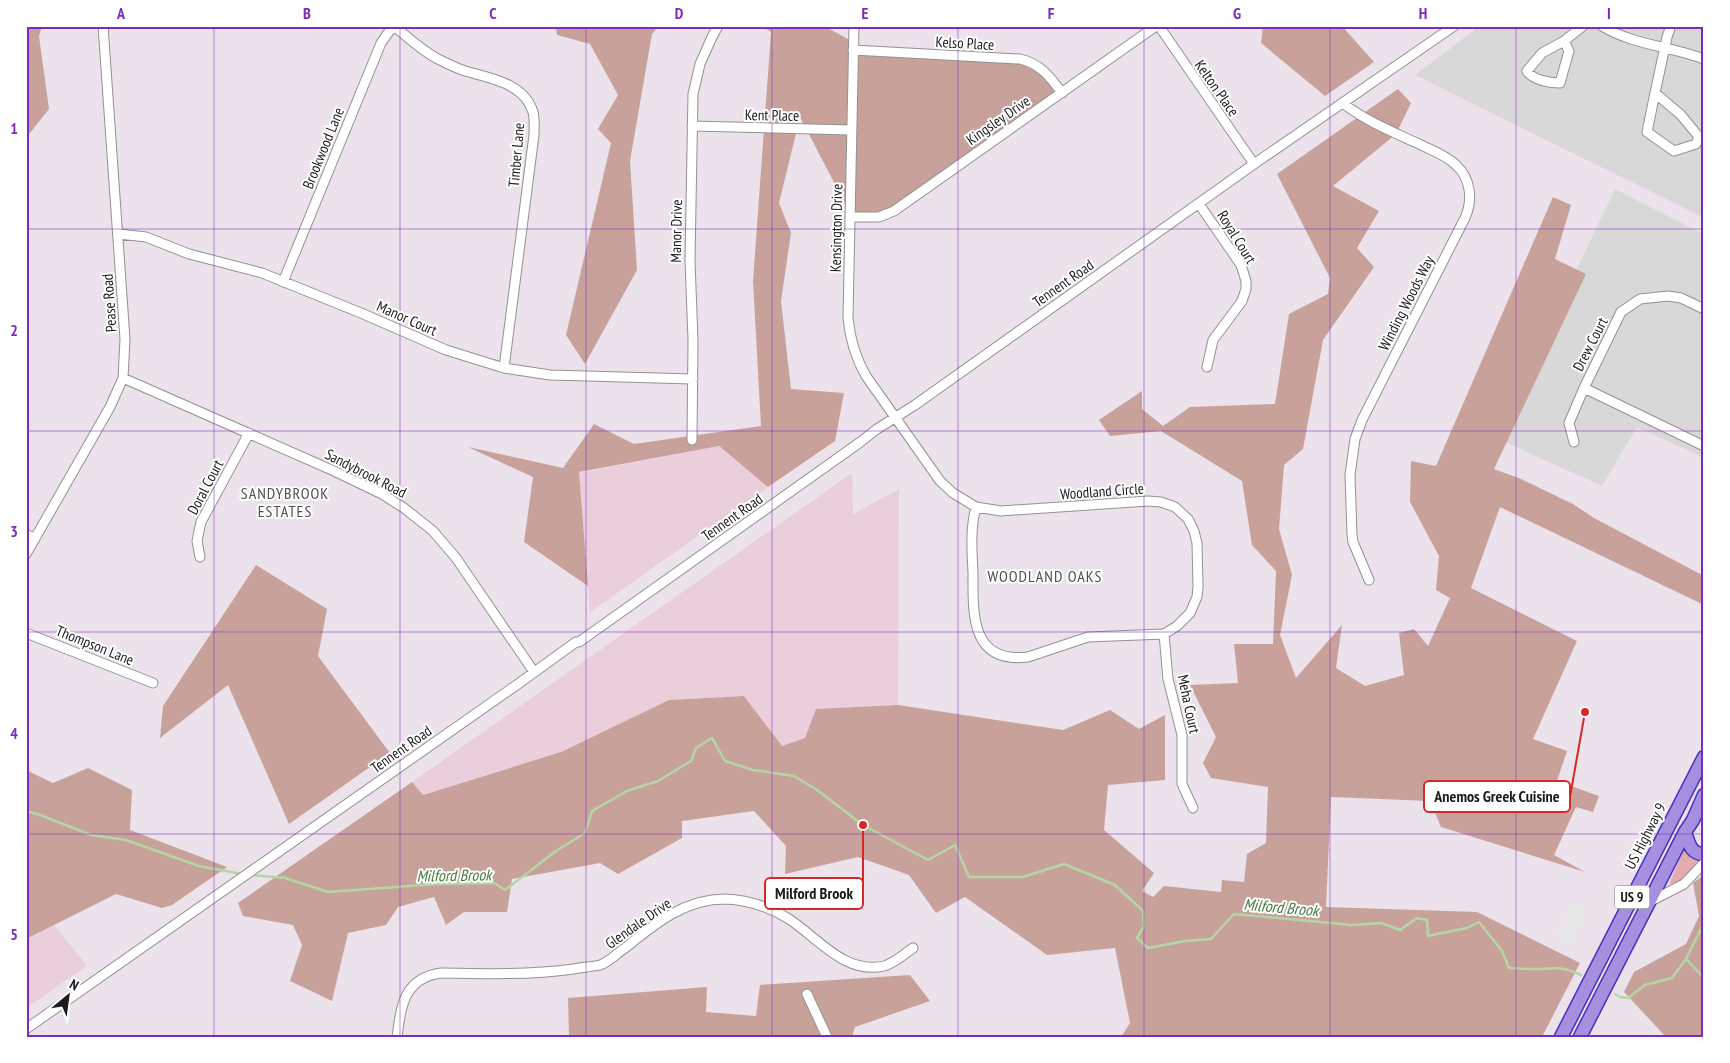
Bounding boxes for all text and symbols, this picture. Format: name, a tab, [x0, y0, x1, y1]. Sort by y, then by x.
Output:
text: A	[116, 3, 126, 23]
text: B	[303, 3, 311, 23]
text: C	[489, 3, 497, 23]
text: D	[675, 3, 684, 23]
text: E	[862, 3, 869, 23]
text: F	[1048, 3, 1055, 23]
text: G	[1233, 3, 1241, 23]
text: H	[1419, 3, 1427, 23]
text: I	[1607, 3, 1611, 23]
street label: Kelso Place	[935, 32, 995, 54]
street label: Kelton Place	[1191, 56, 1243, 120]
street label: Kingsley Drive	[962, 91, 1034, 149]
street label: Brookwood Lane	[298, 105, 348, 191]
street label: Kent Place	[745, 105, 799, 125]
text: 1	[10, 118, 18, 138]
street label: Timber Lane	[504, 122, 528, 188]
street label: Kensington Drive	[826, 184, 846, 272]
street label: Manor Drive	[666, 199, 686, 263]
street label: Royal Court	[1213, 207, 1261, 267]
street label: Winding Woods Way	[1374, 252, 1438, 354]
street label: Tennent Road	[1029, 255, 1097, 311]
street label: Pease Road	[97, 273, 121, 333]
street label: Manor Court	[374, 296, 440, 340]
street label: Drew Court	[1568, 314, 1612, 374]
text: 2	[10, 320, 18, 340]
street label: Sandybrook Road	[322, 444, 410, 502]
street label: Doral Court	[183, 456, 227, 518]
street label: Woodland Circle	[1059, 479, 1145, 503]
district label: SANDYBROOK ESTATES	[241, 483, 329, 521]
street label: Tennent Road	[698, 489, 766, 545]
text: 3	[10, 521, 18, 541]
district label: WOODLAND OAKS	[988, 566, 1102, 586]
street label: Thompson Lane	[53, 621, 137, 669]
street label: Meha Court	[1174, 673, 1204, 735]
street label: Tennent Road	[367, 721, 435, 777]
text: 4	[10, 723, 18, 743]
callout: Anemos Greek Cuisine	[1424, 781, 1570, 812]
text: Anemos Greek Cuisine	[1433, 786, 1560, 806]
street label: US Highway 9	[1620, 800, 1670, 872]
water label: Milford Brook	[416, 864, 493, 886]
callout: Milford Brook	[765, 878, 863, 909]
text: Milford Brook	[775, 883, 853, 903]
road number: US 9	[1614, 886, 1650, 909]
street label: Glendale Drive	[601, 893, 675, 953]
water label: Milford Brook	[1243, 894, 1321, 920]
text: 5	[10, 924, 18, 944]
north arrow	[42, 970, 92, 1020]
text: N	[67, 975, 82, 994]

